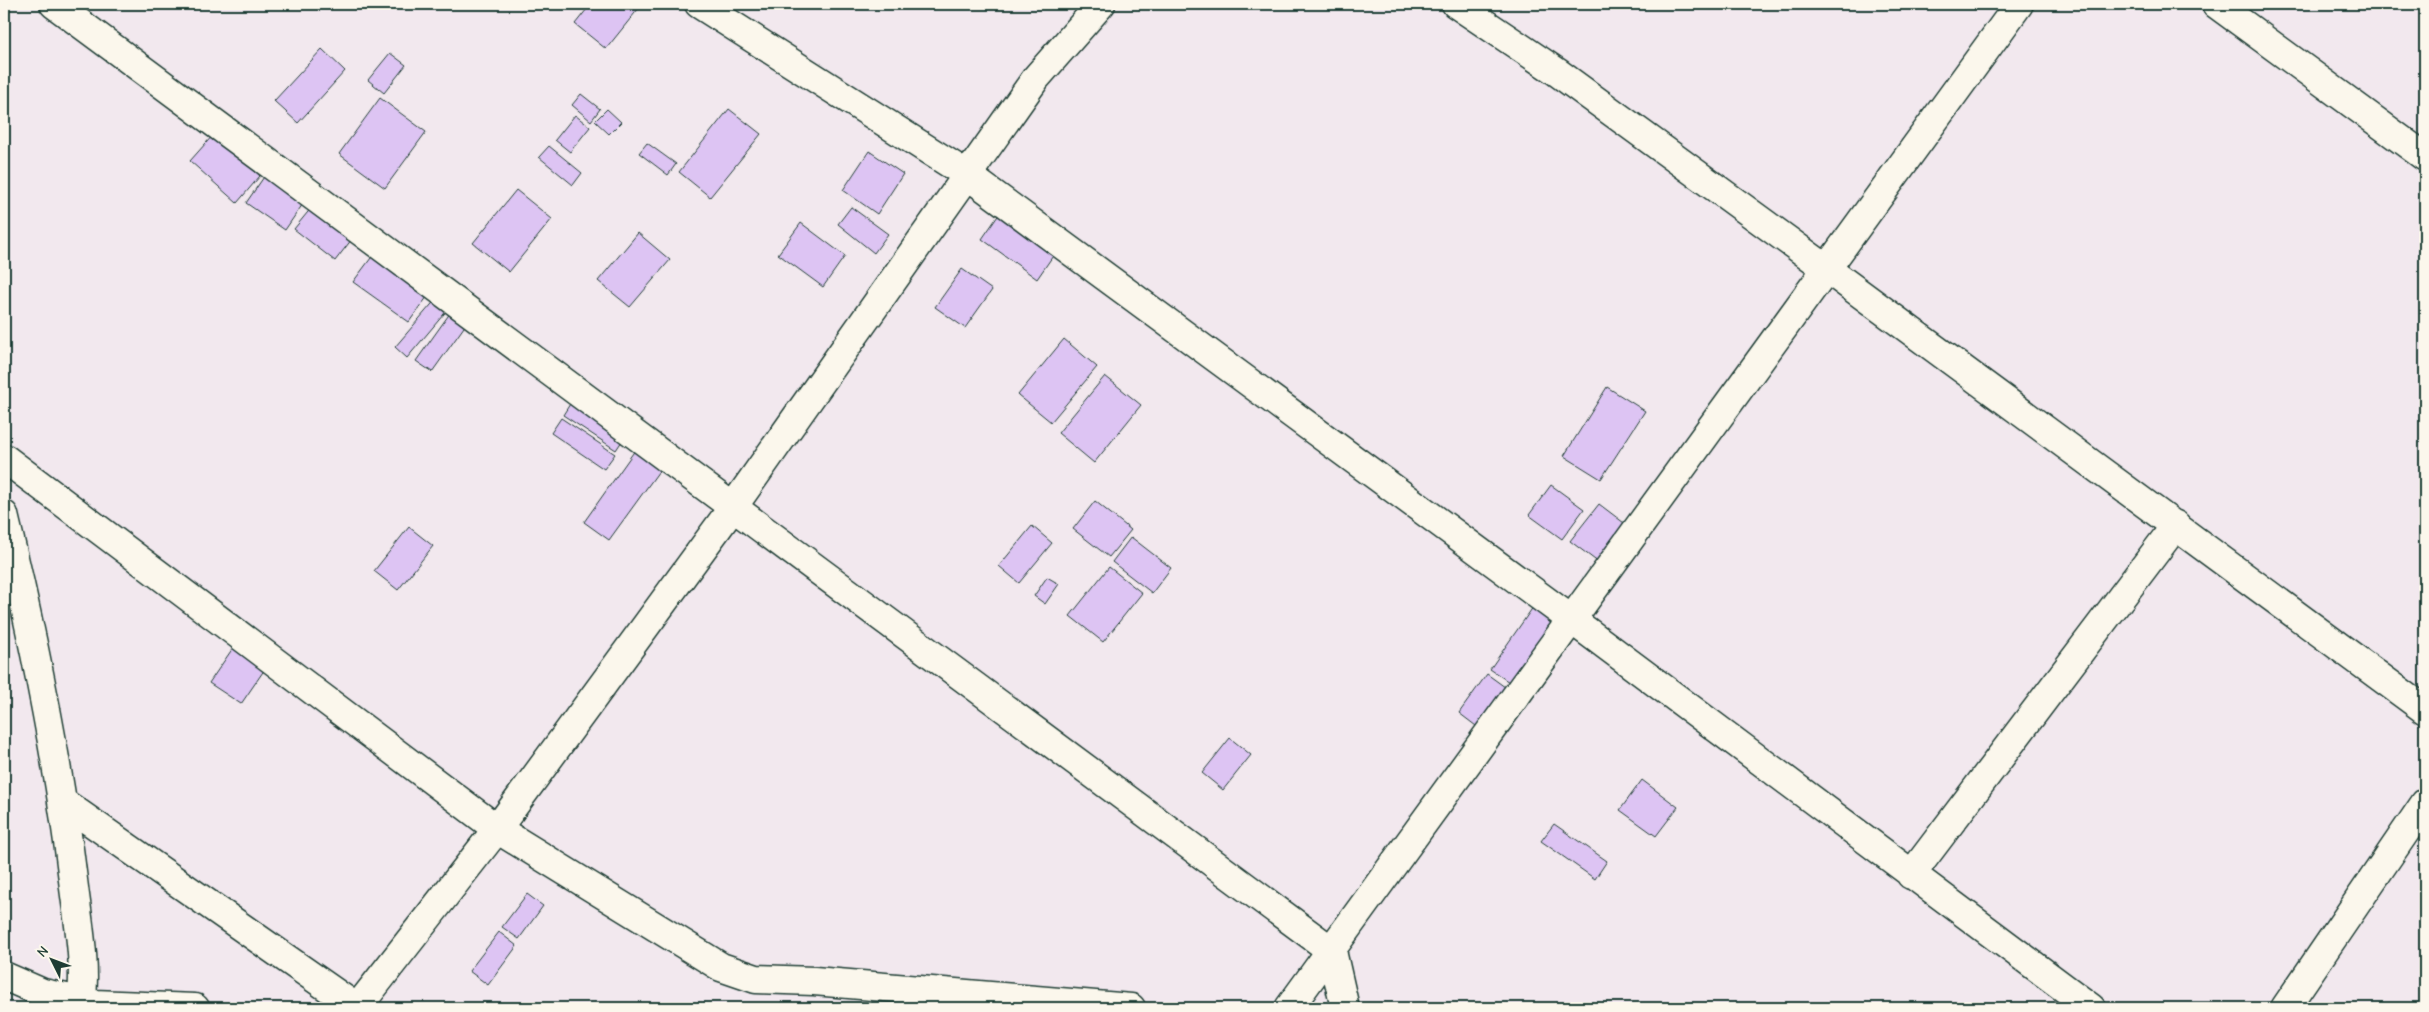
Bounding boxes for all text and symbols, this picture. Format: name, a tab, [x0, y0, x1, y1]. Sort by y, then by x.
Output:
north arrow	[28, 934, 78, 984]
text: N	[33, 943, 52, 961]

